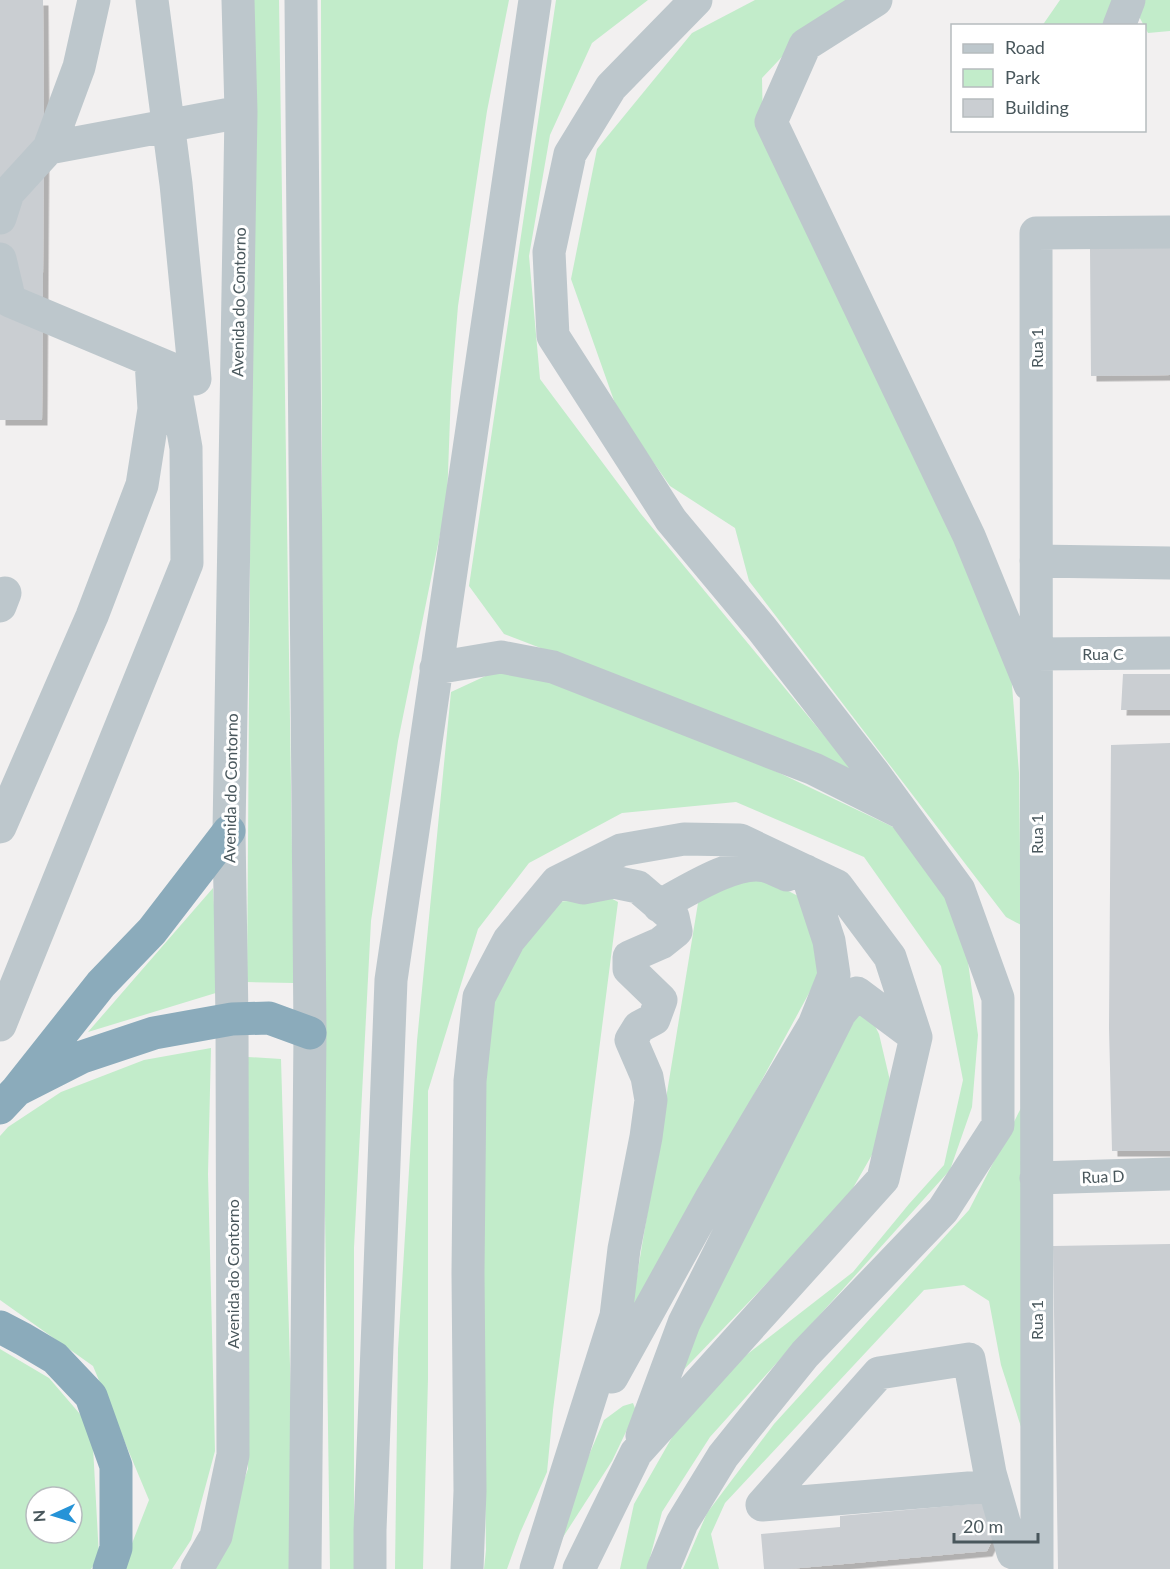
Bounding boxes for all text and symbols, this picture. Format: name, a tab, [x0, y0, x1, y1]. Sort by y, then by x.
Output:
legend	[951, 24, 1146, 132]
text: Road	[1005, 36, 1045, 58]
text: Park	[1005, 66, 1041, 88]
text: Building	[1005, 96, 1069, 118]
street label: Avenida do Contorno	[227, 227, 249, 377]
street label: Rua 1	[1027, 328, 1046, 368]
street label: Rua C	[1082, 644, 1124, 663]
street label: Avenida do Contorno	[219, 713, 241, 863]
street label: Rua 1	[1027, 814, 1046, 854]
street label: Rua D	[1081, 1166, 1125, 1186]
street label: Avenida do Contorno	[223, 1199, 242, 1349]
street label: Rua 1	[1027, 1300, 1046, 1340]
north arrow	[24, 1485, 84, 1545]
scale bar	[954, 1506, 1038, 1544]
text: N	[29, 1509, 48, 1523]
text: 20 m	[963, 1515, 1003, 1537]

